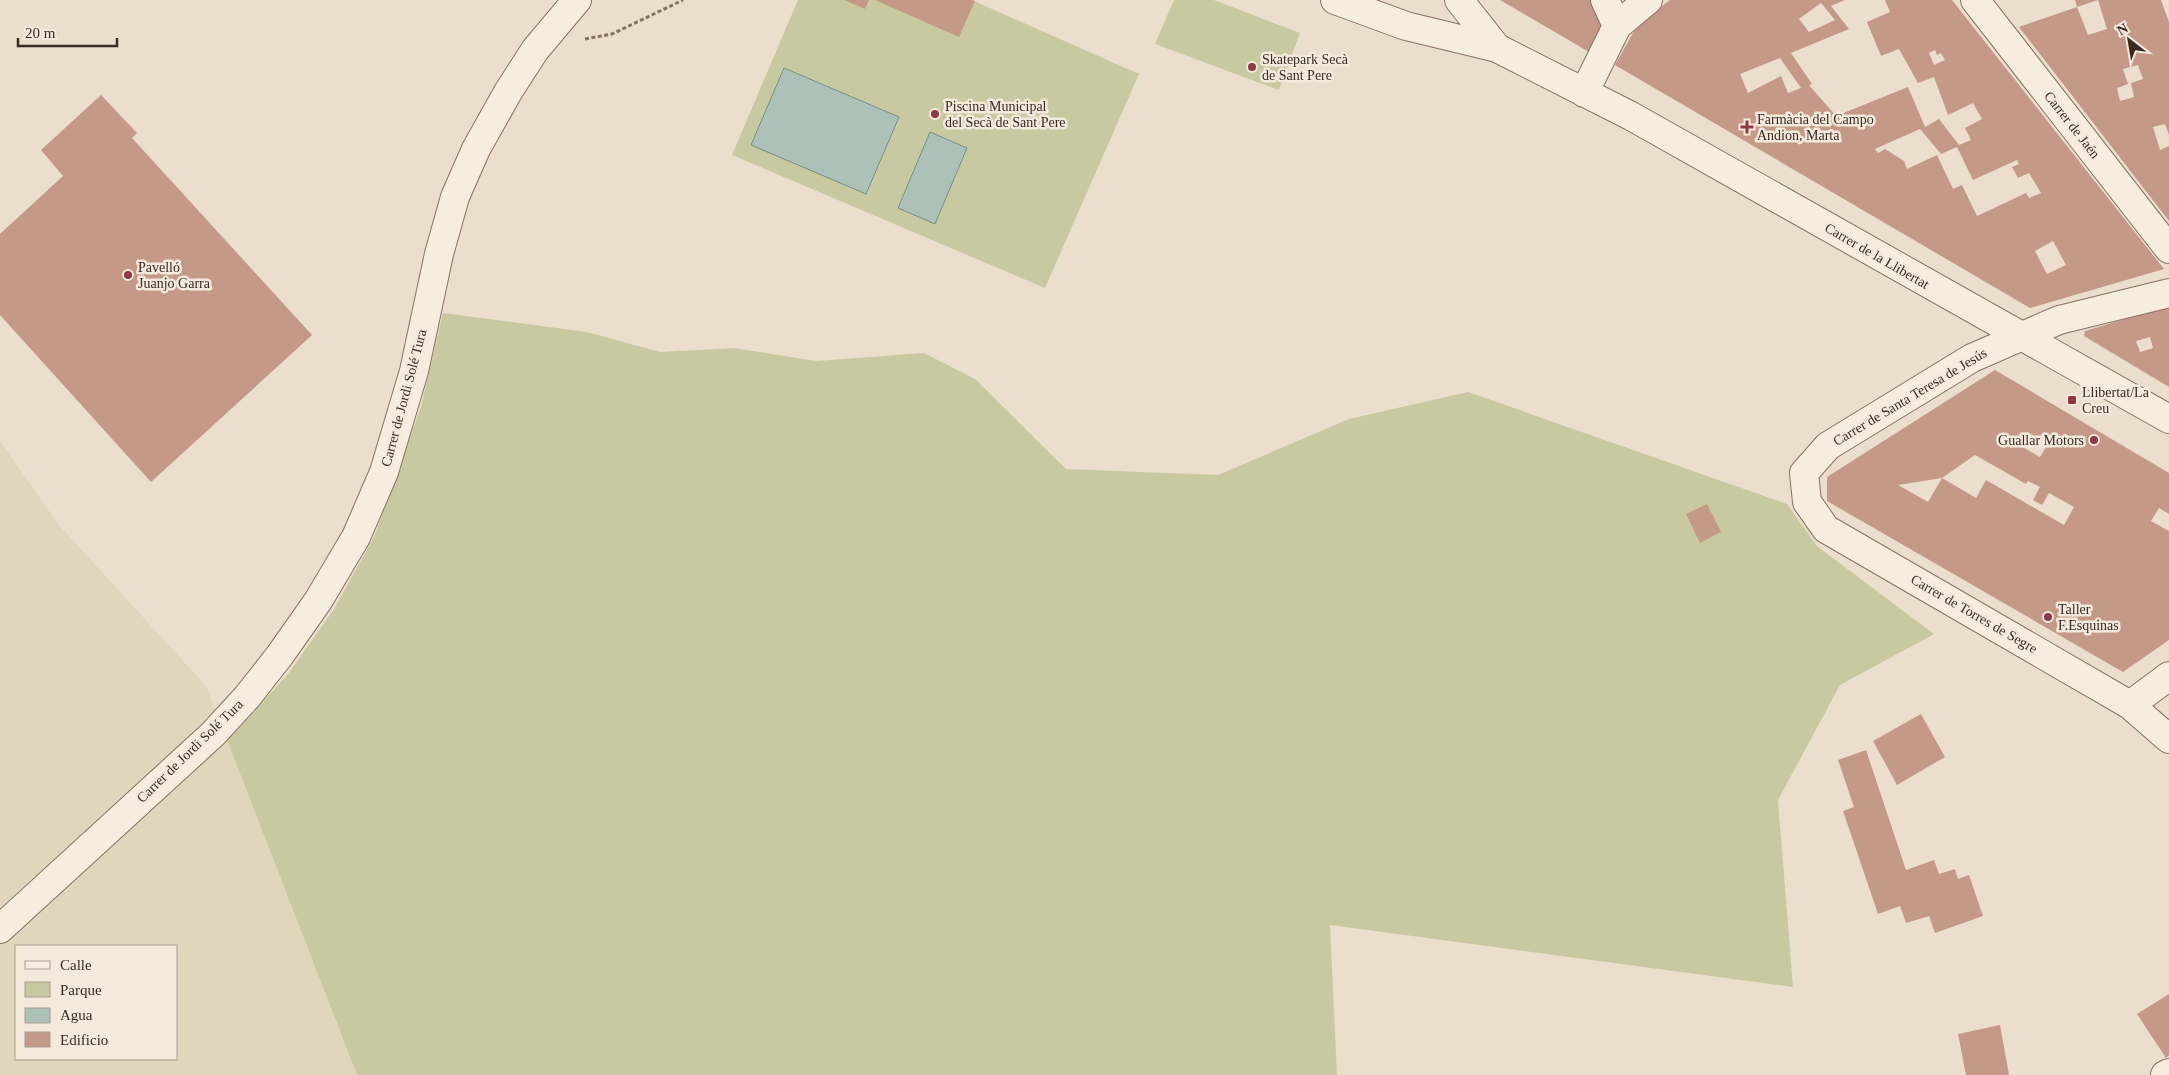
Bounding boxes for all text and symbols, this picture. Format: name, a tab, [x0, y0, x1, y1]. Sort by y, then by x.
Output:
scale bar	[18, 15, 116, 47]
north arrow	[2104, 15, 2154, 65]
text: N	[2114, 20, 2131, 38]
text: 20 m	[25, 25, 56, 41]
place label: Skatepark Secà de Sant Pere	[1262, 52, 1349, 83]
marker: Skatepark Secà de Sant Pere	[1246, 61, 1258, 73]
street label: Carrer de Jaén	[2041, 89, 2103, 161]
place label: Piscina Municipal del Secà de Sant Pere	[945, 99, 1066, 130]
marker: Piscina Municipal del Secà de Sant Pere	[929, 108, 941, 120]
place label: Farmàcia del Campo Andion, Marta	[1757, 112, 1874, 143]
marker: Farmàcia del Campo Andion, Marta	[1741, 121, 1753, 133]
street label: Carrer de la Llibertat	[1822, 220, 1932, 292]
place label: Pavelló Juanjo Garra	[138, 260, 211, 291]
marker: Pavelló Juanjo Garra	[122, 269, 134, 281]
street label: Carrer de Jordi Solé Tura	[378, 327, 430, 468]
street label: Carrer de Santa Teresa de Jesús	[1831, 345, 1989, 449]
place label: Llibertat/La Creu	[2082, 385, 2150, 416]
marker: Llibertat/La Creu	[2066, 394, 2078, 406]
place label: Guallar Motors	[1998, 433, 2084, 448]
marker: Guallar Motors	[2088, 434, 2100, 446]
street label: Carrer de Torres de Segre	[1908, 572, 2040, 656]
place label: Taller F.Esquinas	[2058, 602, 2119, 633]
marker: Taller F.Esquinas	[2042, 611, 2054, 623]
street label: Carrer de Jordi Solé Tura	[134, 696, 247, 806]
legend	[15, 945, 178, 1060]
text: Calle	[60, 957, 92, 973]
text: Parque	[60, 982, 102, 998]
text: Agua	[60, 1007, 93, 1023]
text: Edificio	[60, 1032, 108, 1048]

